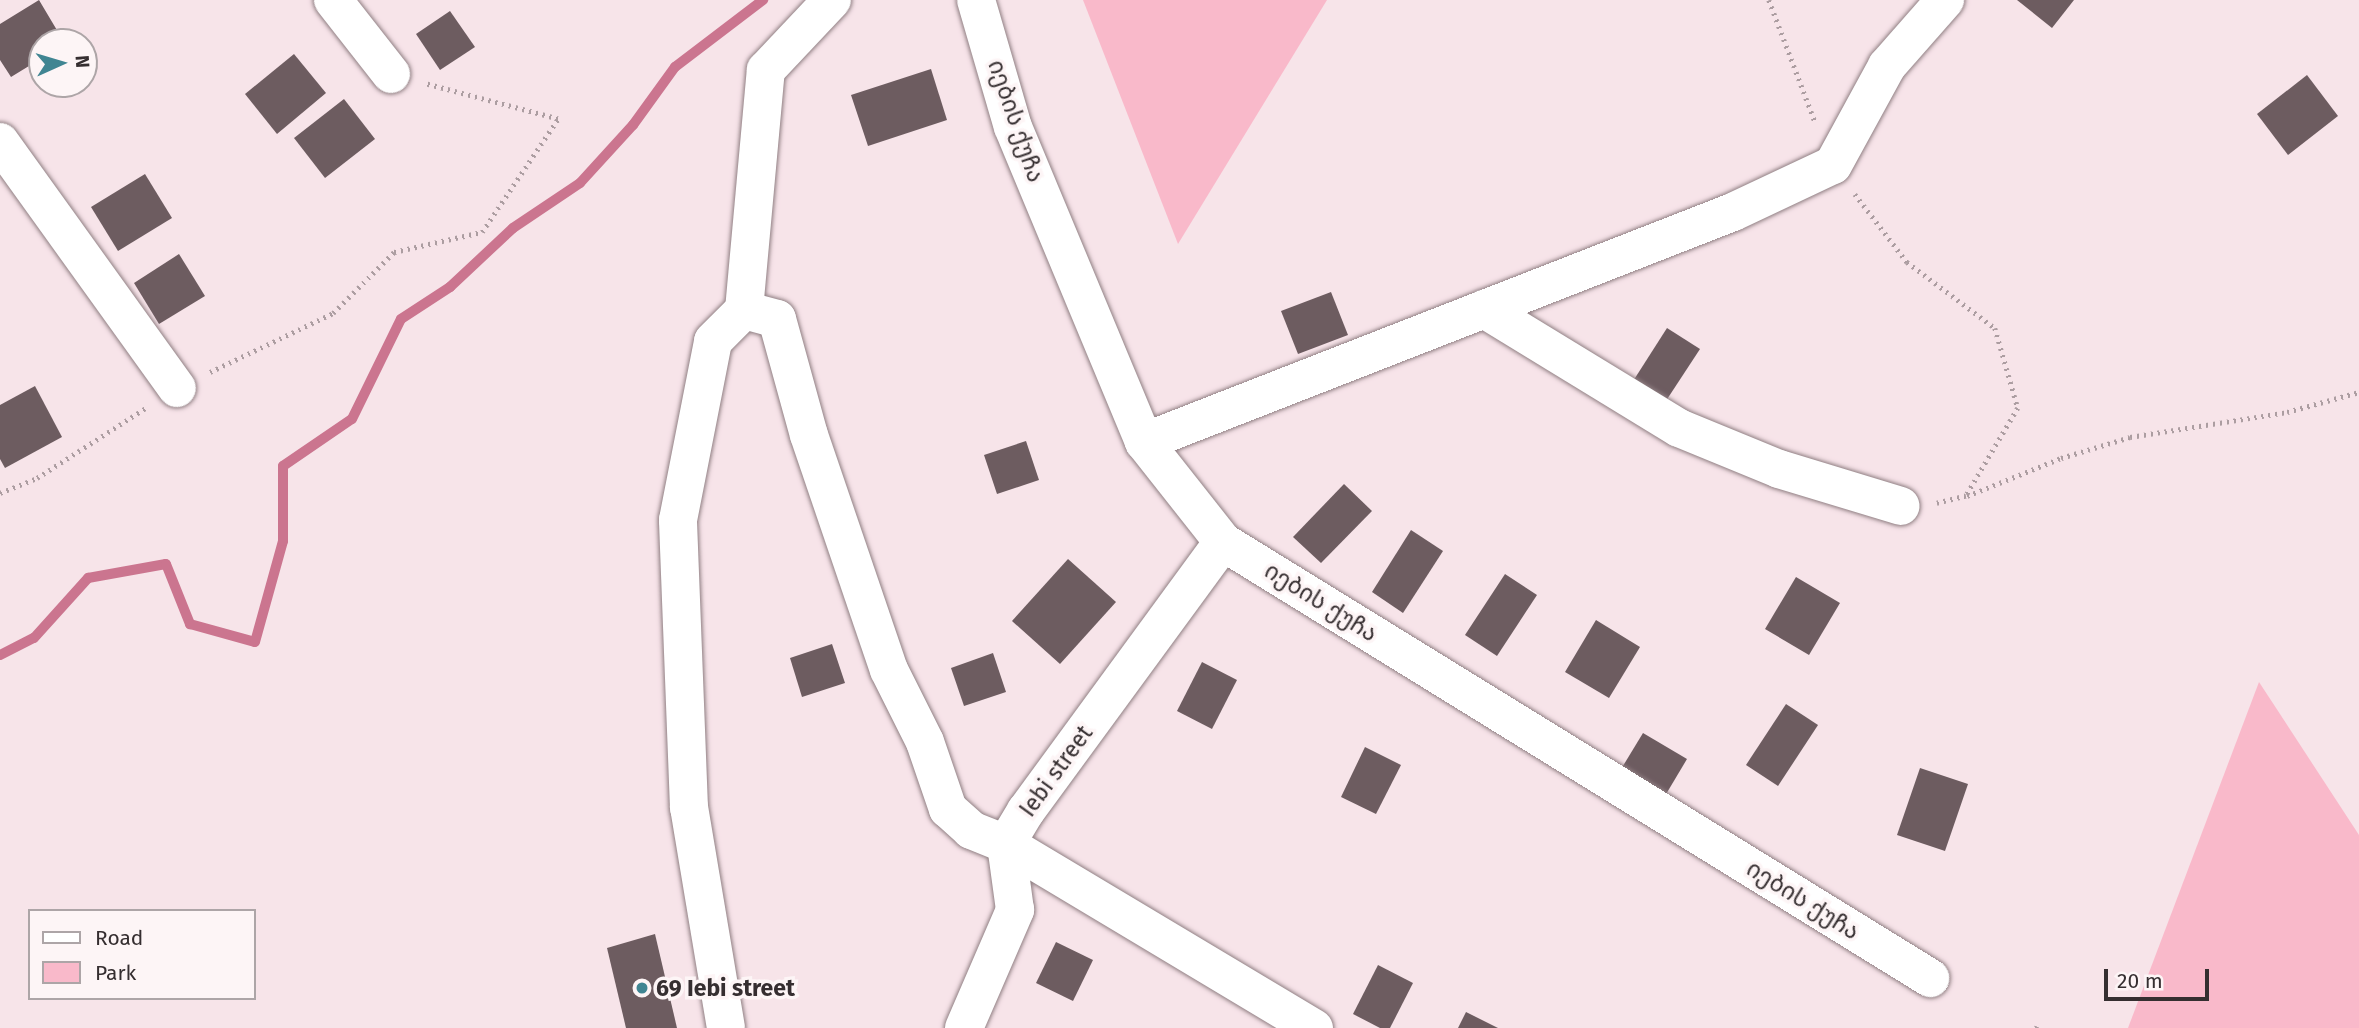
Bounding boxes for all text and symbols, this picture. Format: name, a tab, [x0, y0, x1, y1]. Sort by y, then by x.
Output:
north arrow	[28, 28, 98, 98]
text: N	[71, 55, 94, 69]
street label: იების ქუჩა	[982, 56, 1050, 186]
street label: იების ქუჩა	[1260, 557, 1382, 647]
street label: Iebi street	[1014, 720, 1098, 822]
street label: იების ქუჩა	[1742, 855, 1864, 945]
legend	[28, 909, 256, 1000]
text: Road	[95, 925, 143, 951]
scale bar	[2107, 954, 2212, 998]
text: Park	[95, 960, 136, 986]
text: 20 m	[2117, 968, 2163, 994]
place label: 69 Iebi street	[656, 974, 795, 1002]
marker: 69 Iebi street	[634, 980, 650, 996]

